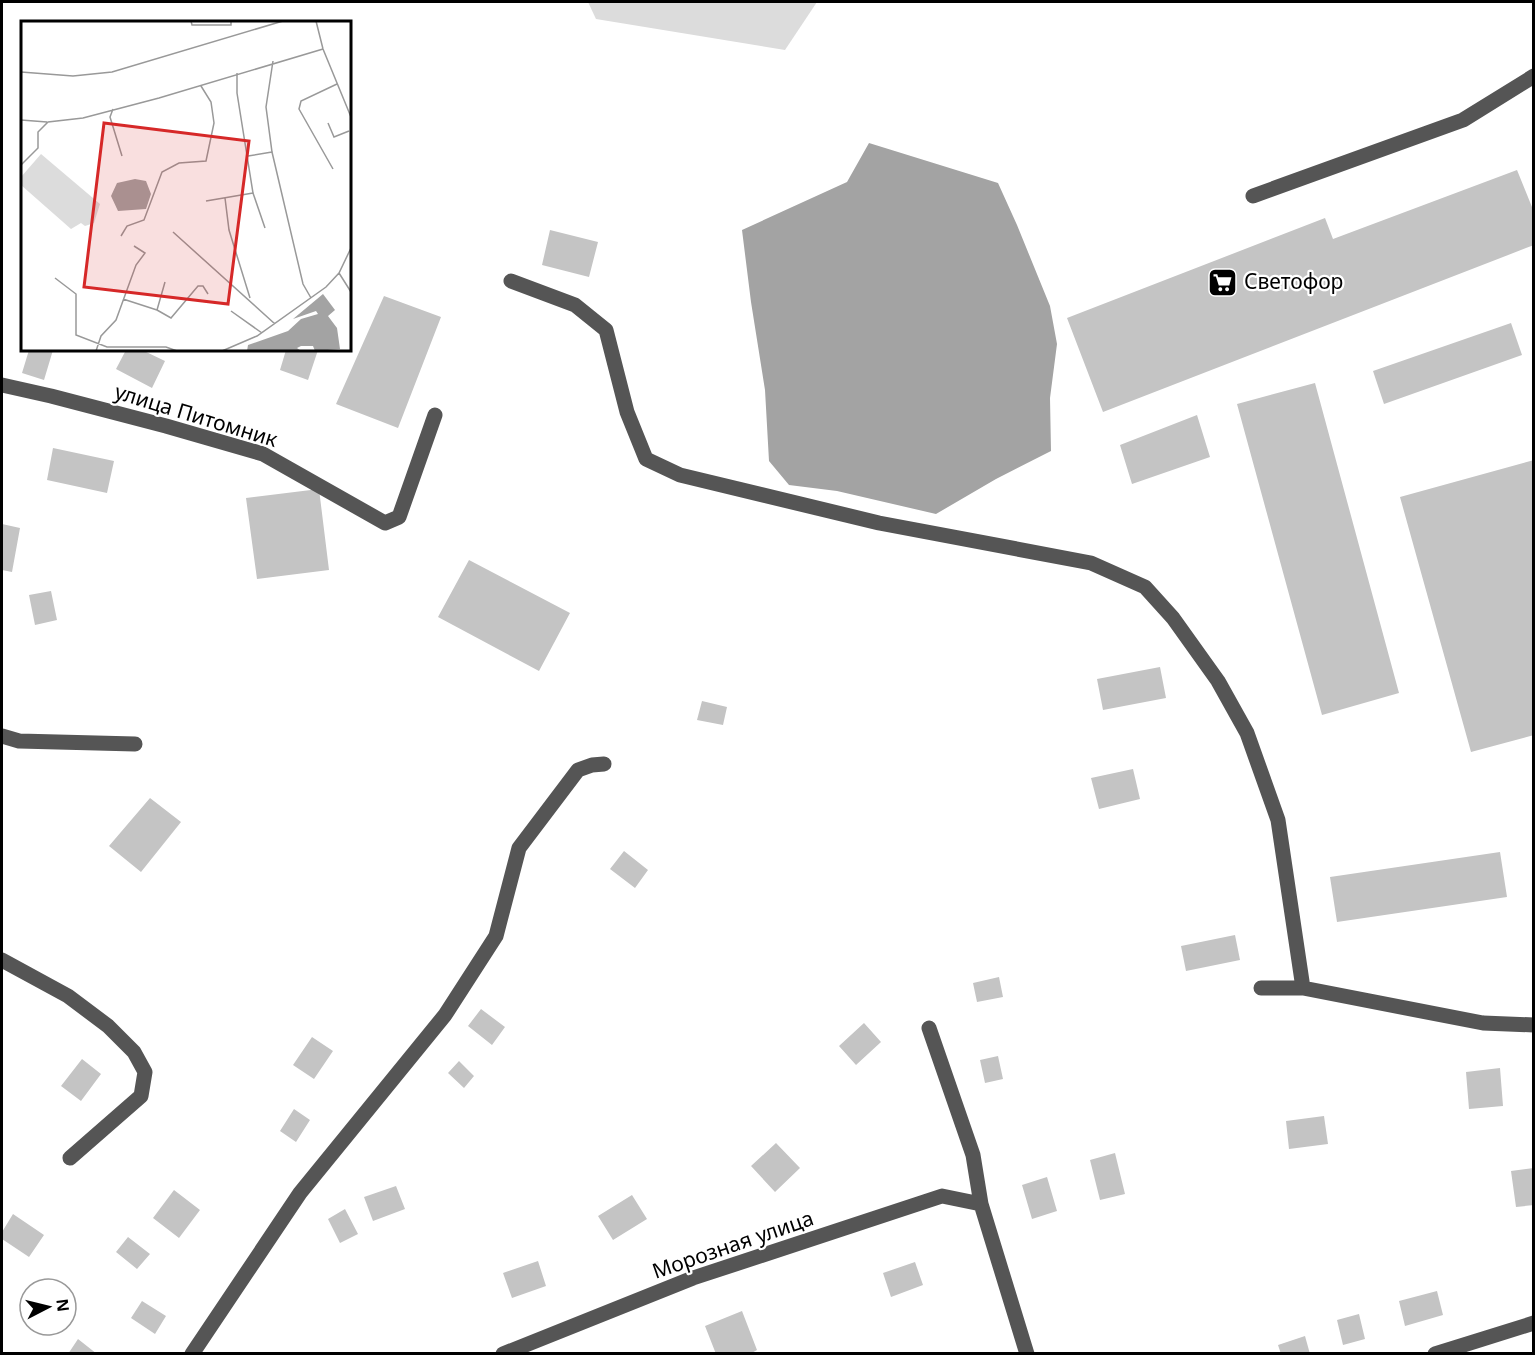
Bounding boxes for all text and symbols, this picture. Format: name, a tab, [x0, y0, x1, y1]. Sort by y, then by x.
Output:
inset map	[21, 21, 351, 351]
supermarket icon: Светофор	[1207, 266, 1239, 298]
place label: Светофор	[1244, 267, 1343, 295]
street label: улица Питомник	[112, 377, 281, 453]
street label: Морозная улица	[648, 1203, 817, 1285]
north arrow	[18, 1277, 78, 1337]
text: N	[51, 1297, 75, 1313]

